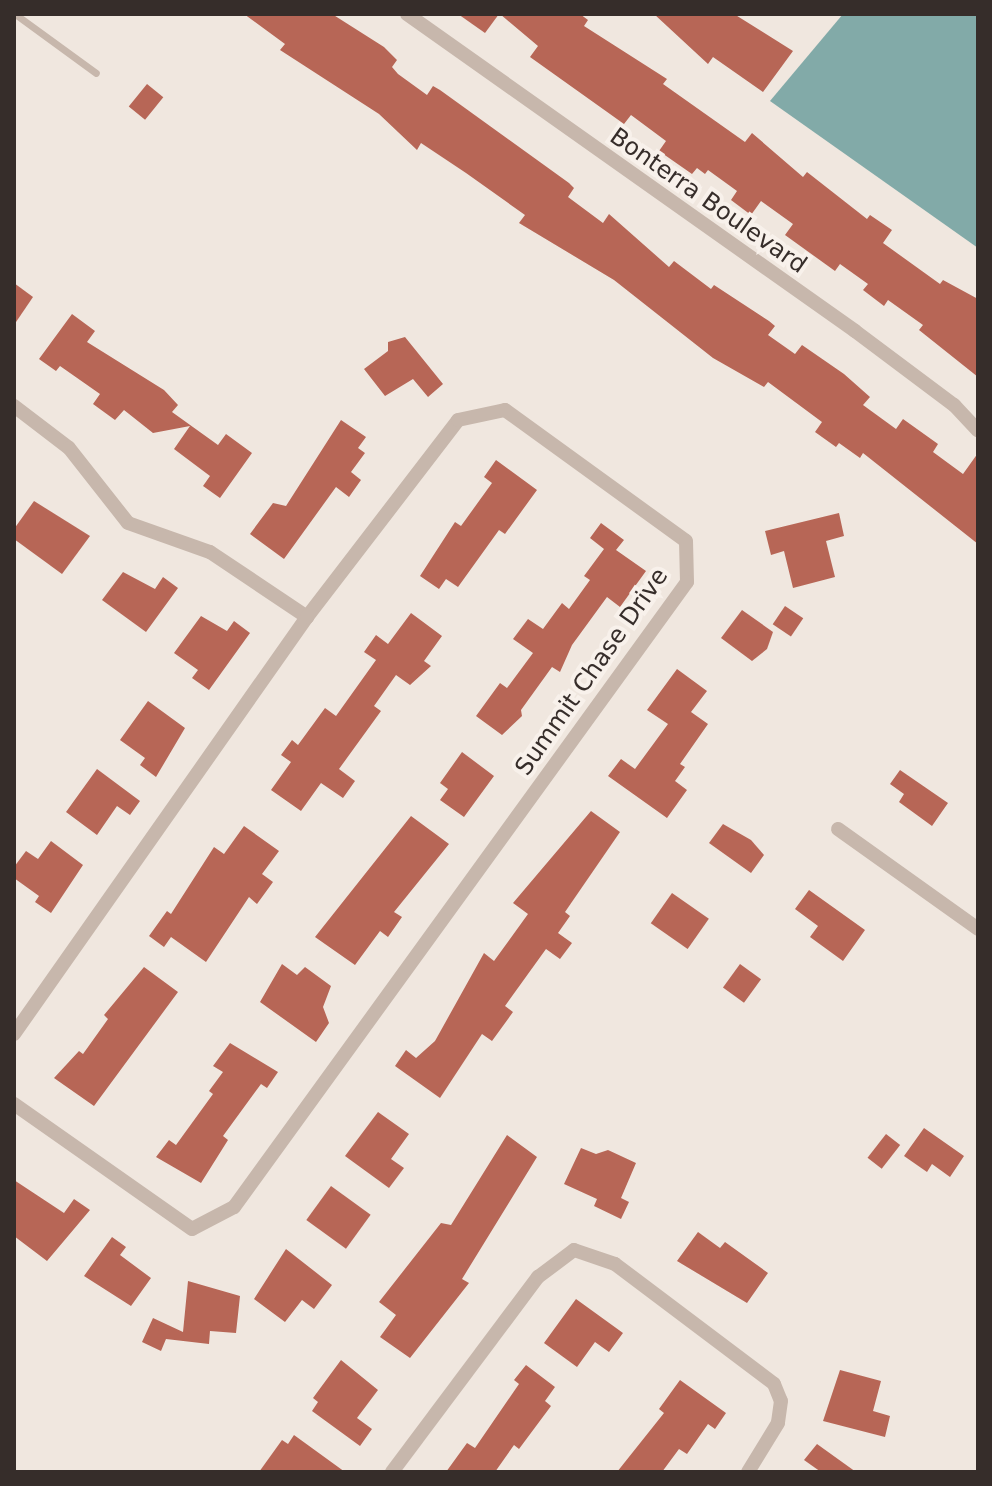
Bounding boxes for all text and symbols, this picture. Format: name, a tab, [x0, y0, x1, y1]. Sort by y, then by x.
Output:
street label: Bonterra Boulevard	[604, 122, 812, 280]
street label: Summit Chase Drive	[510, 563, 674, 781]

